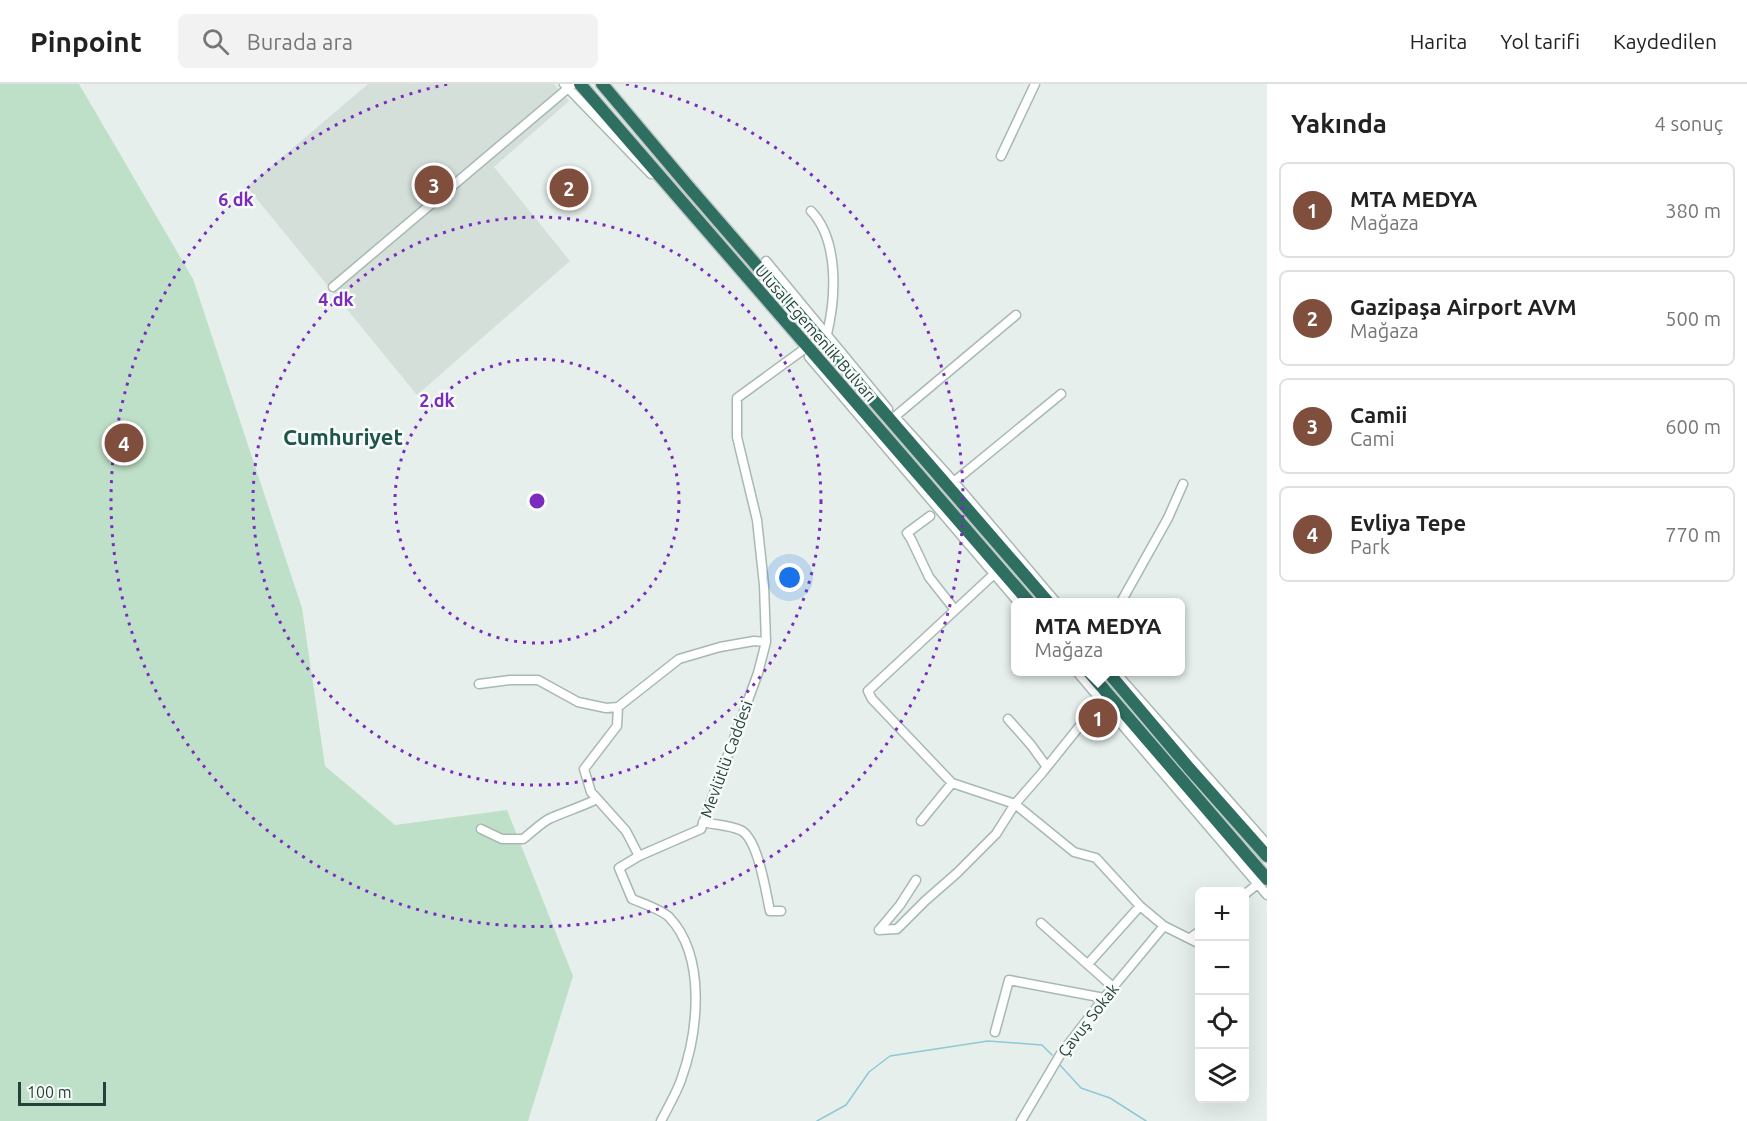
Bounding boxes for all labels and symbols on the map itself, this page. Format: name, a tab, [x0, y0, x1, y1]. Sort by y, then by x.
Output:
pin: 3	[414, 162, 454, 208]
pin: 2	[550, 166, 588, 210]
text: 6 dk	[218, 189, 254, 209]
street label: Ulusal Egemenlik Bulvarı	[752, 261, 880, 405]
text: 4 dk	[318, 289, 354, 309]
text: 2 dk	[419, 390, 455, 410]
pin: 4	[104, 420, 144, 466]
district label: Cumhuriyet	[283, 424, 403, 449]
centre of rings	[527, 491, 547, 511]
your location	[775, 563, 804, 592]
pin: 1	[1078, 696, 1118, 740]
street label: Mevlütlü Caddesi	[696, 698, 756, 820]
street label: Çavuş Sokak	[1054, 980, 1122, 1060]
scale bar	[18, 1079, 106, 1106]

